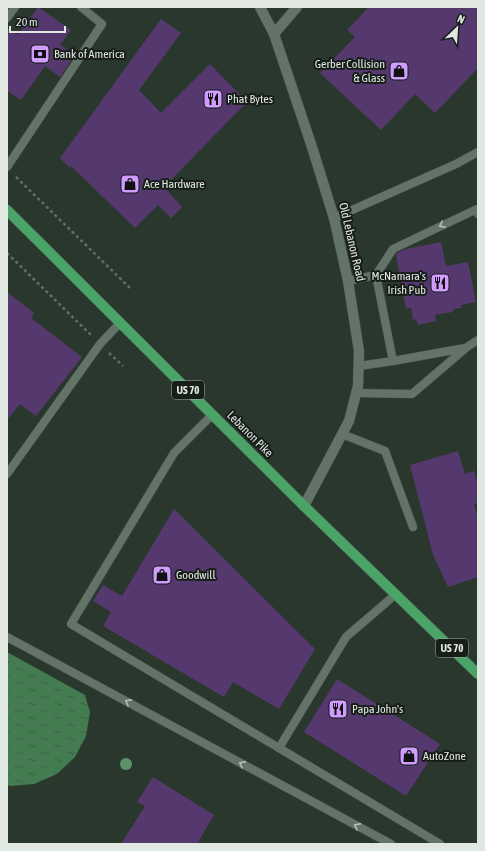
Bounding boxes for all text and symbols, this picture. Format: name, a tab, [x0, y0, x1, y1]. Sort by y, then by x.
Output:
scale bar	[10, 8, 65, 34]
north arrow	[437, 8, 477, 48]
text: N	[456, 12, 467, 26]
text: 20 m	[16, 15, 38, 29]
bank icon: Bank of America	[29, 43, 51, 65]
place label: Bank of America	[54, 47, 125, 61]
place label: Gerber Collision & Glass	[315, 57, 385, 85]
shop icon: Gerber Collision & Glass	[388, 60, 410, 82]
restaurant icon: Phat Bytes	[202, 88, 224, 110]
place label: Phat Bytes	[227, 92, 273, 106]
shop icon: Ace Hardware	[119, 173, 141, 195]
place label: Ace Hardware	[144, 177, 205, 191]
street label: Old Lebanon Road	[336, 201, 368, 283]
one-way arrow	[439, 221, 446, 228]
place label: McNamara's Irish Pub	[372, 269, 426, 297]
restaurant icon: McNamara's Irish Pub	[429, 272, 451, 294]
road number: US 70	[172, 381, 204, 399]
street label: Lebanon Pike	[224, 408, 276, 460]
shop icon: Goodwill	[151, 564, 173, 586]
place label: Goodwill	[176, 568, 216, 582]
road number: US 70	[436, 639, 468, 657]
restaurant icon: Papa John's	[327, 698, 349, 720]
one-way arrow	[125, 700, 132, 707]
place label: Papa John's	[352, 702, 403, 716]
shop icon: AutoZone	[398, 745, 420, 767]
place label: AutoZone	[423, 749, 466, 763]
one-way arrow	[239, 761, 246, 769]
one-way arrow	[354, 823, 361, 830]

